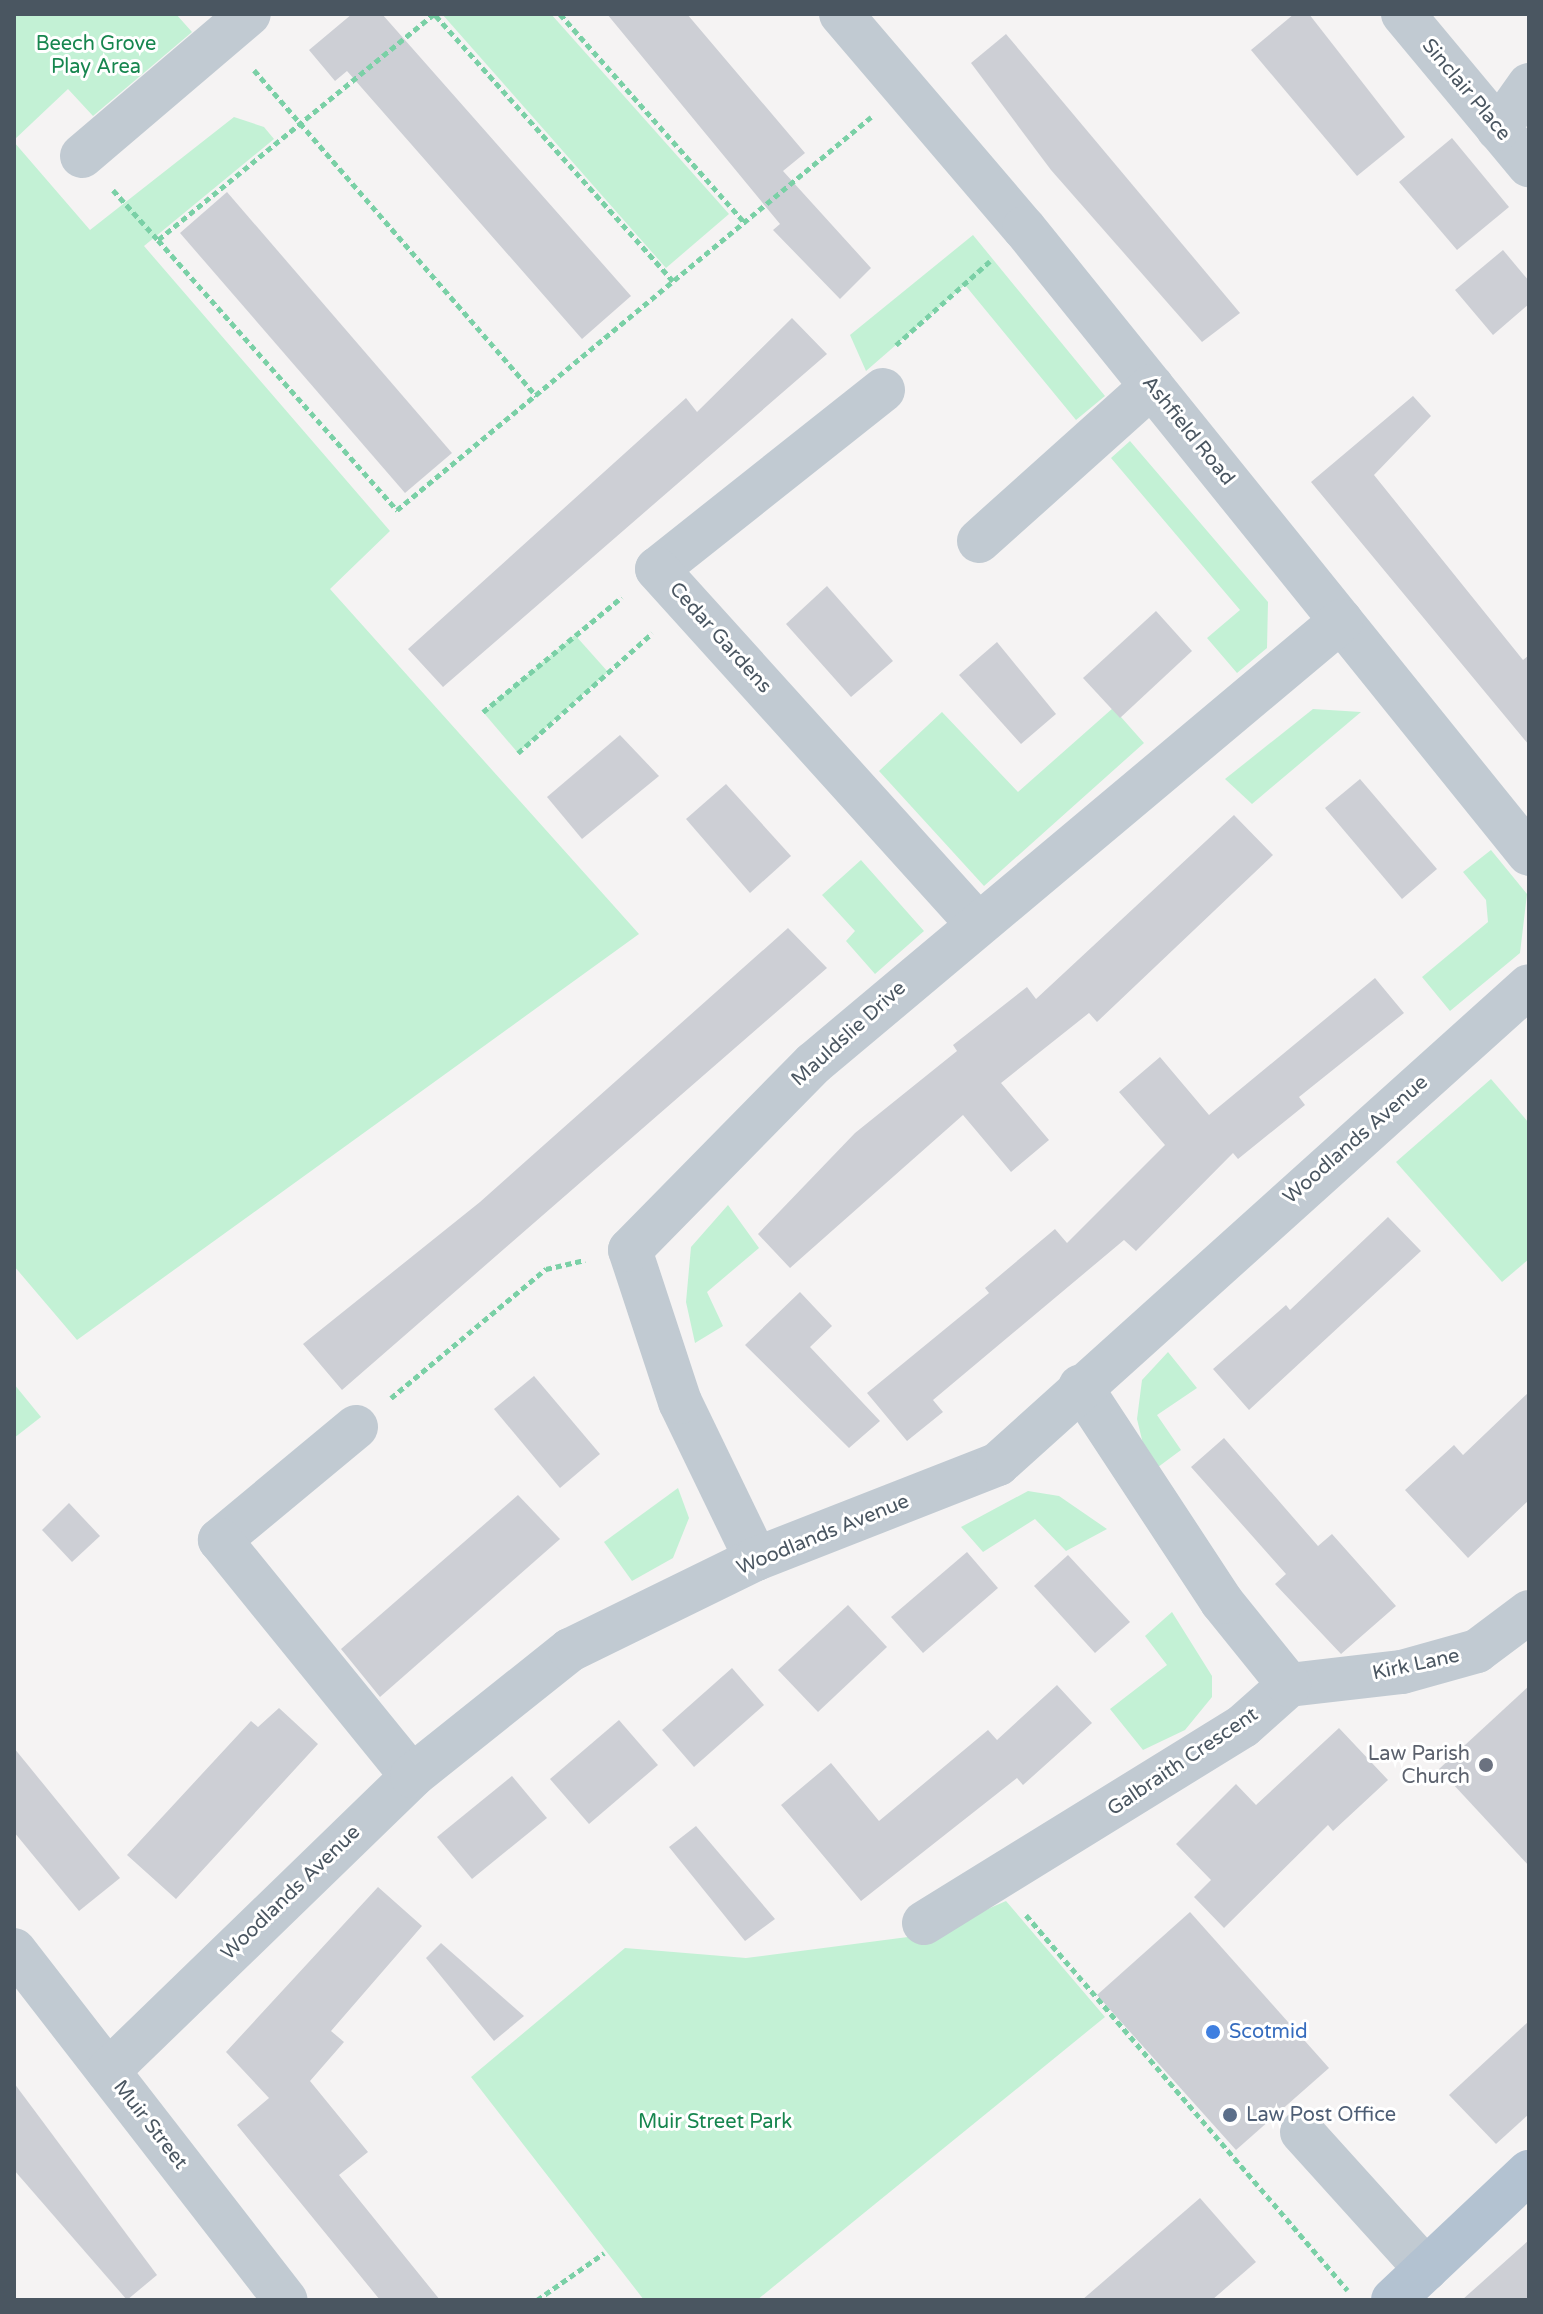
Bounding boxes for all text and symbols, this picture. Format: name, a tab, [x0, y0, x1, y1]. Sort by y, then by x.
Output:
park label: Beech Grove Play Area	[36, 33, 156, 80]
street label: Sinclair Place	[1416, 34, 1516, 146]
street label: Ashfield Road	[1137, 372, 1239, 490]
street label: Cedar Gardens	[664, 578, 776, 698]
street label: Mauldslie Drive	[787, 976, 911, 1092]
street label: Woodlands Avenue	[1279, 1071, 1433, 1209]
street label: Woodlands Avenue	[733, 1489, 913, 1581]
street label: Kirk Lane	[1370, 1644, 1462, 1686]
street label: Galbraith Crescent	[1103, 1703, 1263, 1821]
place label: Law Parish Church	[1368, 1742, 1470, 1789]
marker: Law Parish Church	[1477, 1756, 1495, 1774]
street label: Woodlands Avenue	[217, 1821, 365, 1965]
place label: Scotmid	[1229, 2020, 1308, 2044]
marker: Scotmid	[1204, 2023, 1222, 2041]
street label: Muir Street	[108, 2076, 192, 2174]
place label: Law Post Office	[1246, 2103, 1396, 2127]
marker: Law Post Office	[1221, 2106, 1239, 2124]
park label: Muir Street Park	[638, 2110, 792, 2134]

